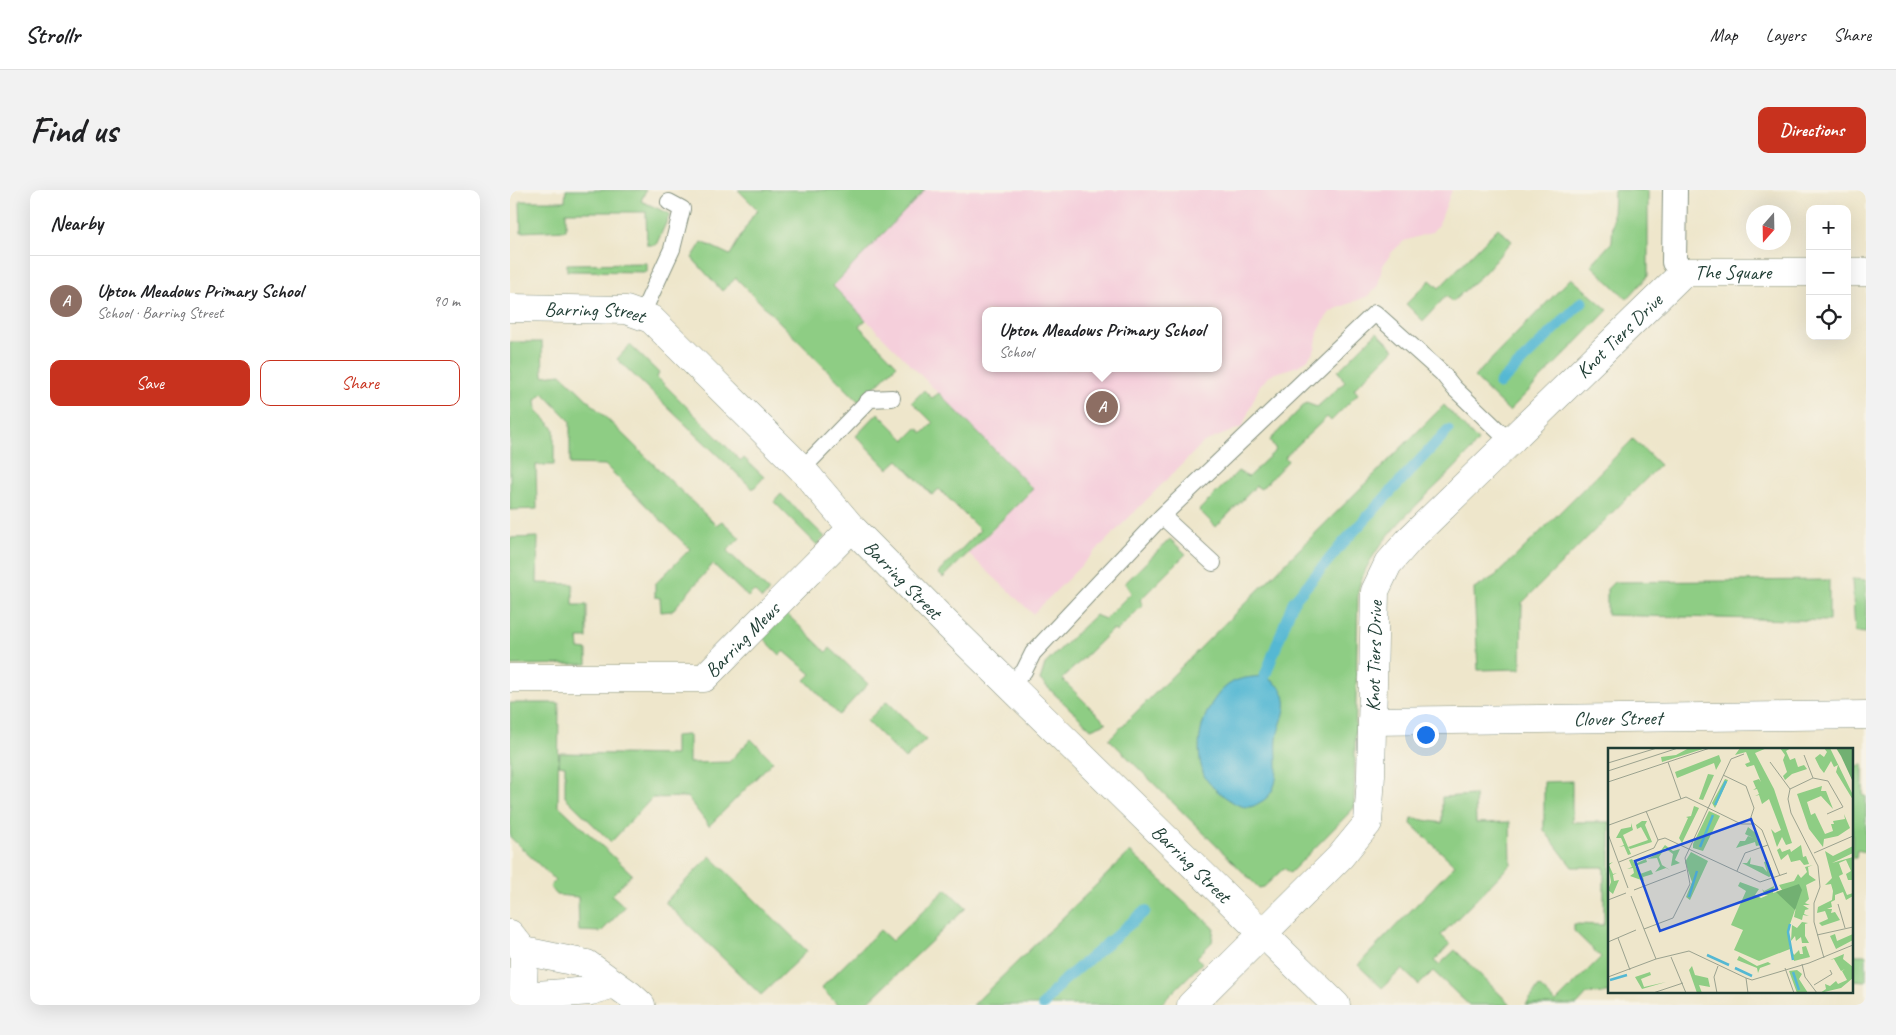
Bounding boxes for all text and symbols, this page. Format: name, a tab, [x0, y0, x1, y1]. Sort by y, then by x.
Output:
text: Strollr	[25, 20, 80, 50]
text: Map	[1710, 24, 1738, 46]
text: Layers	[1766, 24, 1805, 46]
text: Share	[1833, 24, 1871, 46]
button: Directions	[1758, 107, 1866, 153]
text: Find us	[30, 108, 117, 153]
north arrow	[1746, 205, 1791, 250]
map controls	[1806, 205, 1851, 340]
button: +	[1806, 205, 1851, 250]
text: Nearby	[50, 210, 103, 236]
button: −	[1806, 250, 1851, 295]
street label: The Square	[1695, 260, 1773, 285]
text: Upton Meadows Primary School	[97, 279, 303, 303]
street label: Knot Tiers Drive	[1571, 287, 1669, 383]
text: A	[62, 291, 70, 311]
text: 90 m	[433, 291, 460, 311]
button: locate	[1806, 295, 1851, 340]
street label: Barring Street	[544, 297, 651, 330]
text: School · Barring Street	[97, 303, 223, 323]
popup	[982, 307, 1222, 372]
text: Upton Meadows Primary School	[999, 318, 1205, 342]
text: School	[999, 342, 1033, 362]
button: Save	[50, 360, 250, 406]
button: Share	[260, 360, 460, 406]
pin: A	[1086, 388, 1118, 426]
street label: Barring Street	[858, 535, 949, 626]
street label: Barring Mews	[700, 595, 787, 683]
street label: Knot Tiers Drive	[1360, 599, 1388, 712]
street label: Clover Street	[1573, 705, 1666, 732]
your location	[1413, 722, 1439, 748]
inset map	[1608, 748, 1854, 992]
street label: Barring Street	[1146, 819, 1238, 910]

